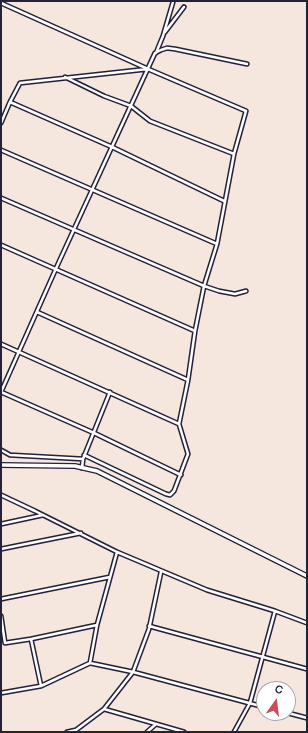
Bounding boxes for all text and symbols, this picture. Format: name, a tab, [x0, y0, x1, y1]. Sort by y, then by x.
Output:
north arrow	[256, 681, 296, 721]
text: С	[273, 683, 284, 697]

